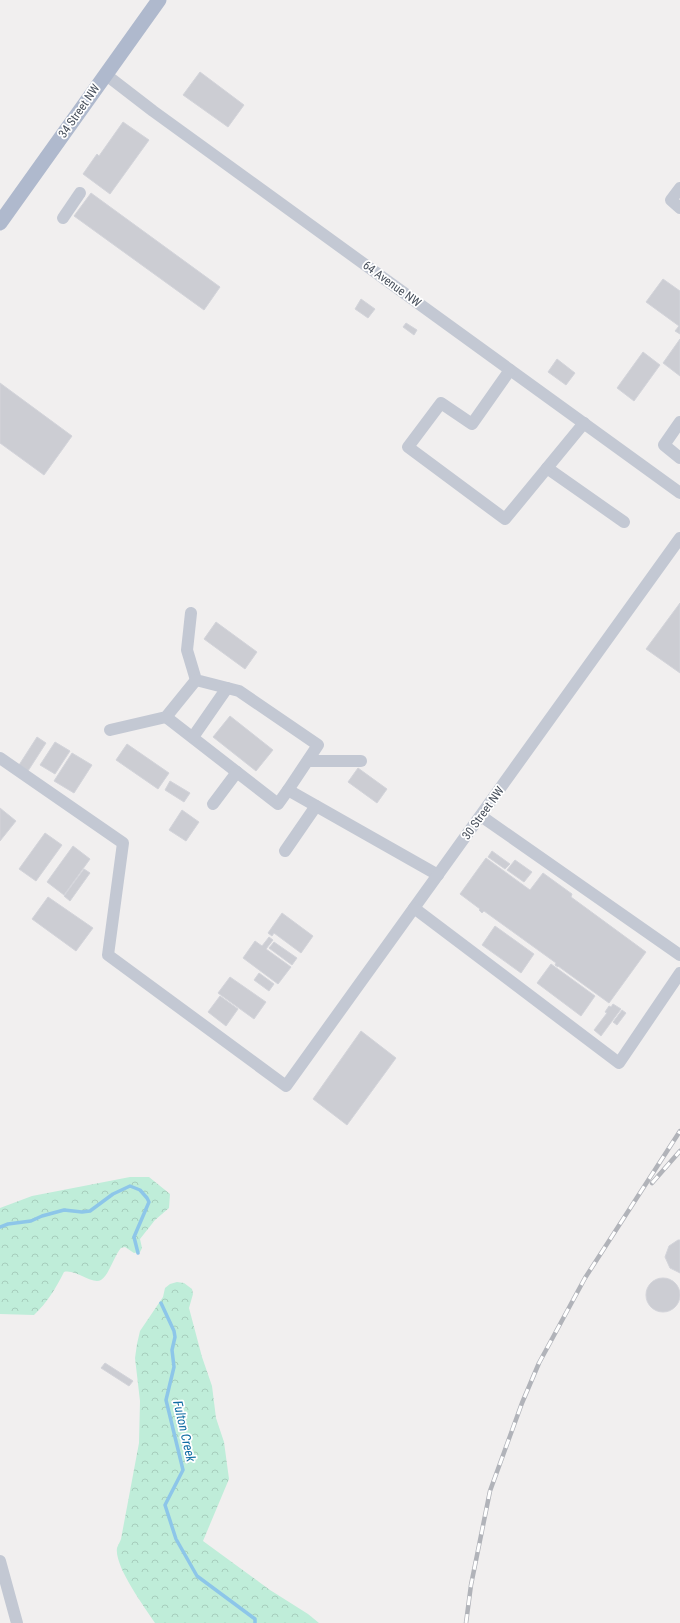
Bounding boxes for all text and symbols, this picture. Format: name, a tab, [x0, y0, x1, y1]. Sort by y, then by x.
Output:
street label: 34 Street NW	[55, 82, 103, 140]
street label: 64 Avenue NW	[360, 258, 424, 310]
street label: 30 Street NW	[459, 784, 507, 842]
water label: Fulton Creek	[170, 1399, 199, 1463]

